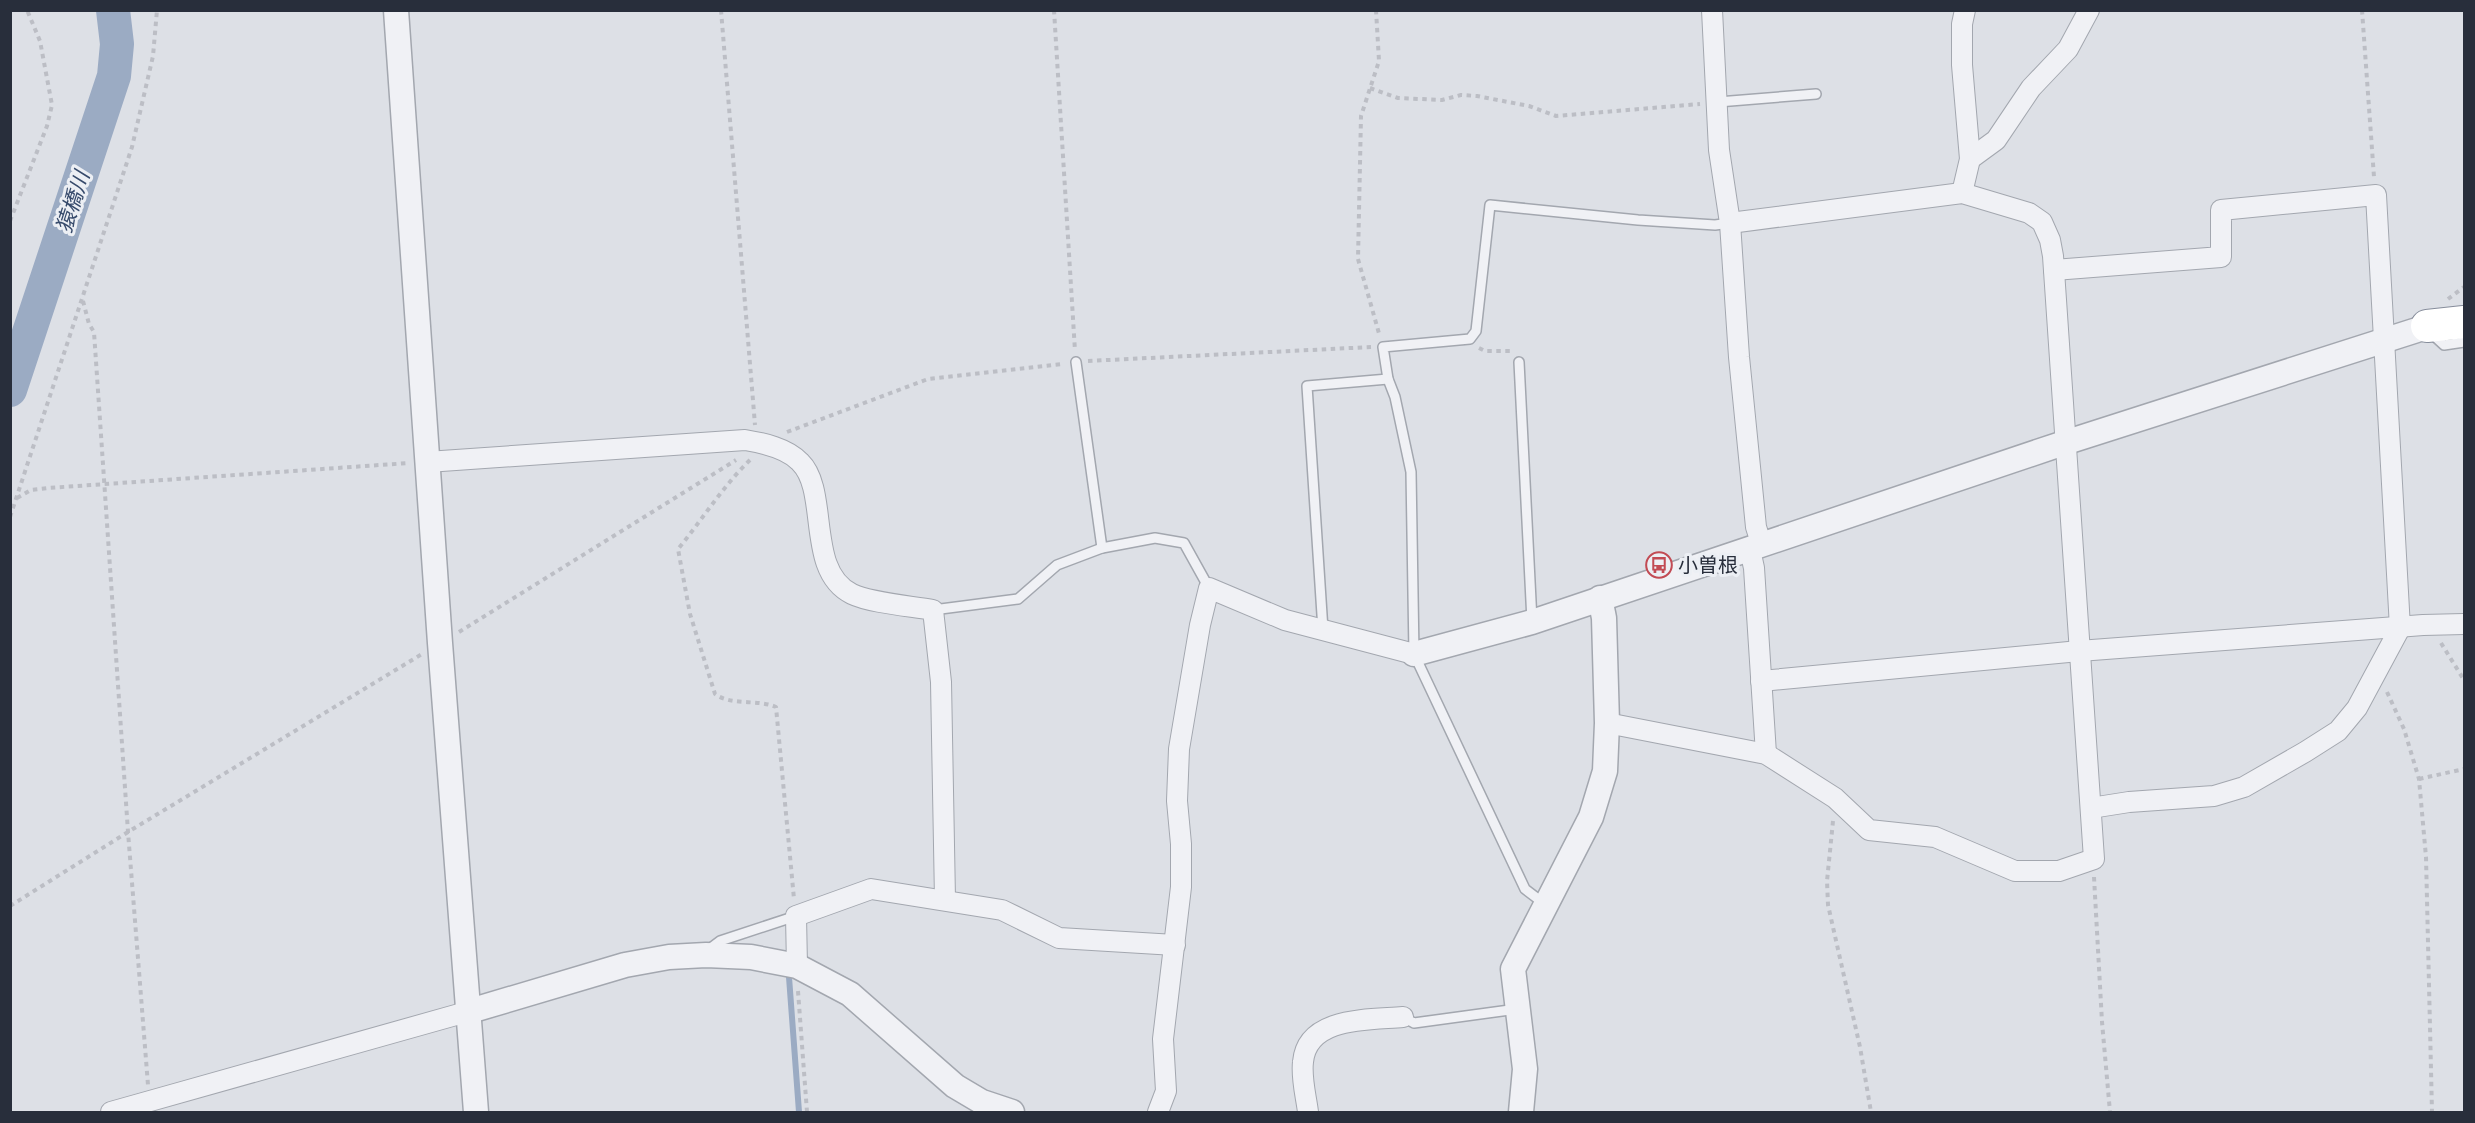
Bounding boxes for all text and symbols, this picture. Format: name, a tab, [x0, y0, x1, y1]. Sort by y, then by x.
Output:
water label: 猿橋川	[51, 166, 95, 236]
bus stop icon: 小曽根	[1644, 550, 1674, 580]
place label: 小曽根	[1678, 553, 1738, 577]

